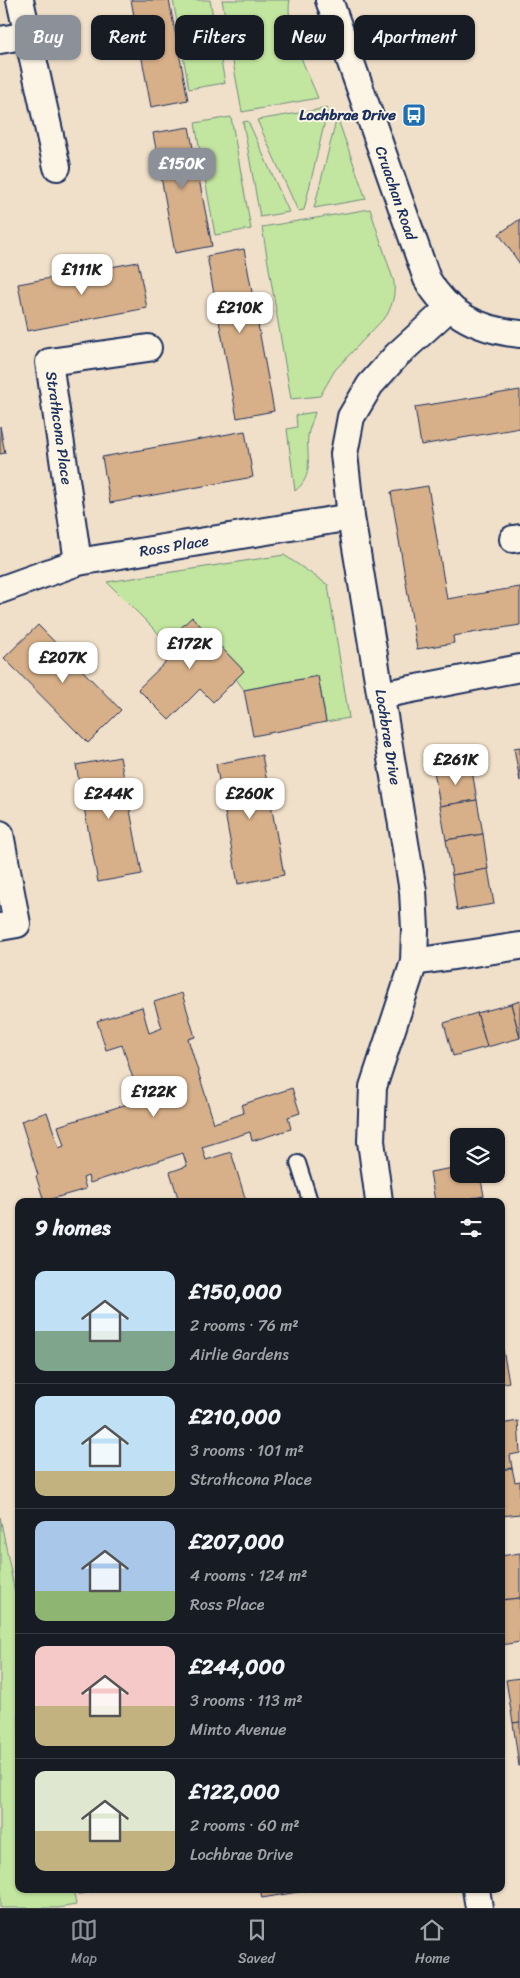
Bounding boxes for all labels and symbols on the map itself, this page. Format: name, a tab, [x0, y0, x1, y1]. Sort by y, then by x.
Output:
place label: Lochbrae Drive	[299, 102, 396, 128]
bus stop icon: Lochbrae Drive	[401, 102, 427, 128]
street label: Cruachan Road	[368, 142, 425, 245]
pin: £150K	[147, 148, 217, 190]
pin: £111K	[47, 254, 117, 296]
pin: £210K	[205, 292, 275, 334]
street label: Strathcona Place	[38, 370, 80, 487]
street label: Ross Place	[138, 528, 210, 564]
pin: £172K	[155, 628, 225, 670]
pin: £207K	[28, 642, 98, 684]
street label: Lochbrae Drive	[368, 687, 408, 787]
pin: £261K	[421, 744, 491, 786]
pin: £244K	[74, 778, 144, 820]
pin: £260K	[215, 778, 285, 820]
pin: £122K	[119, 1076, 189, 1118]

